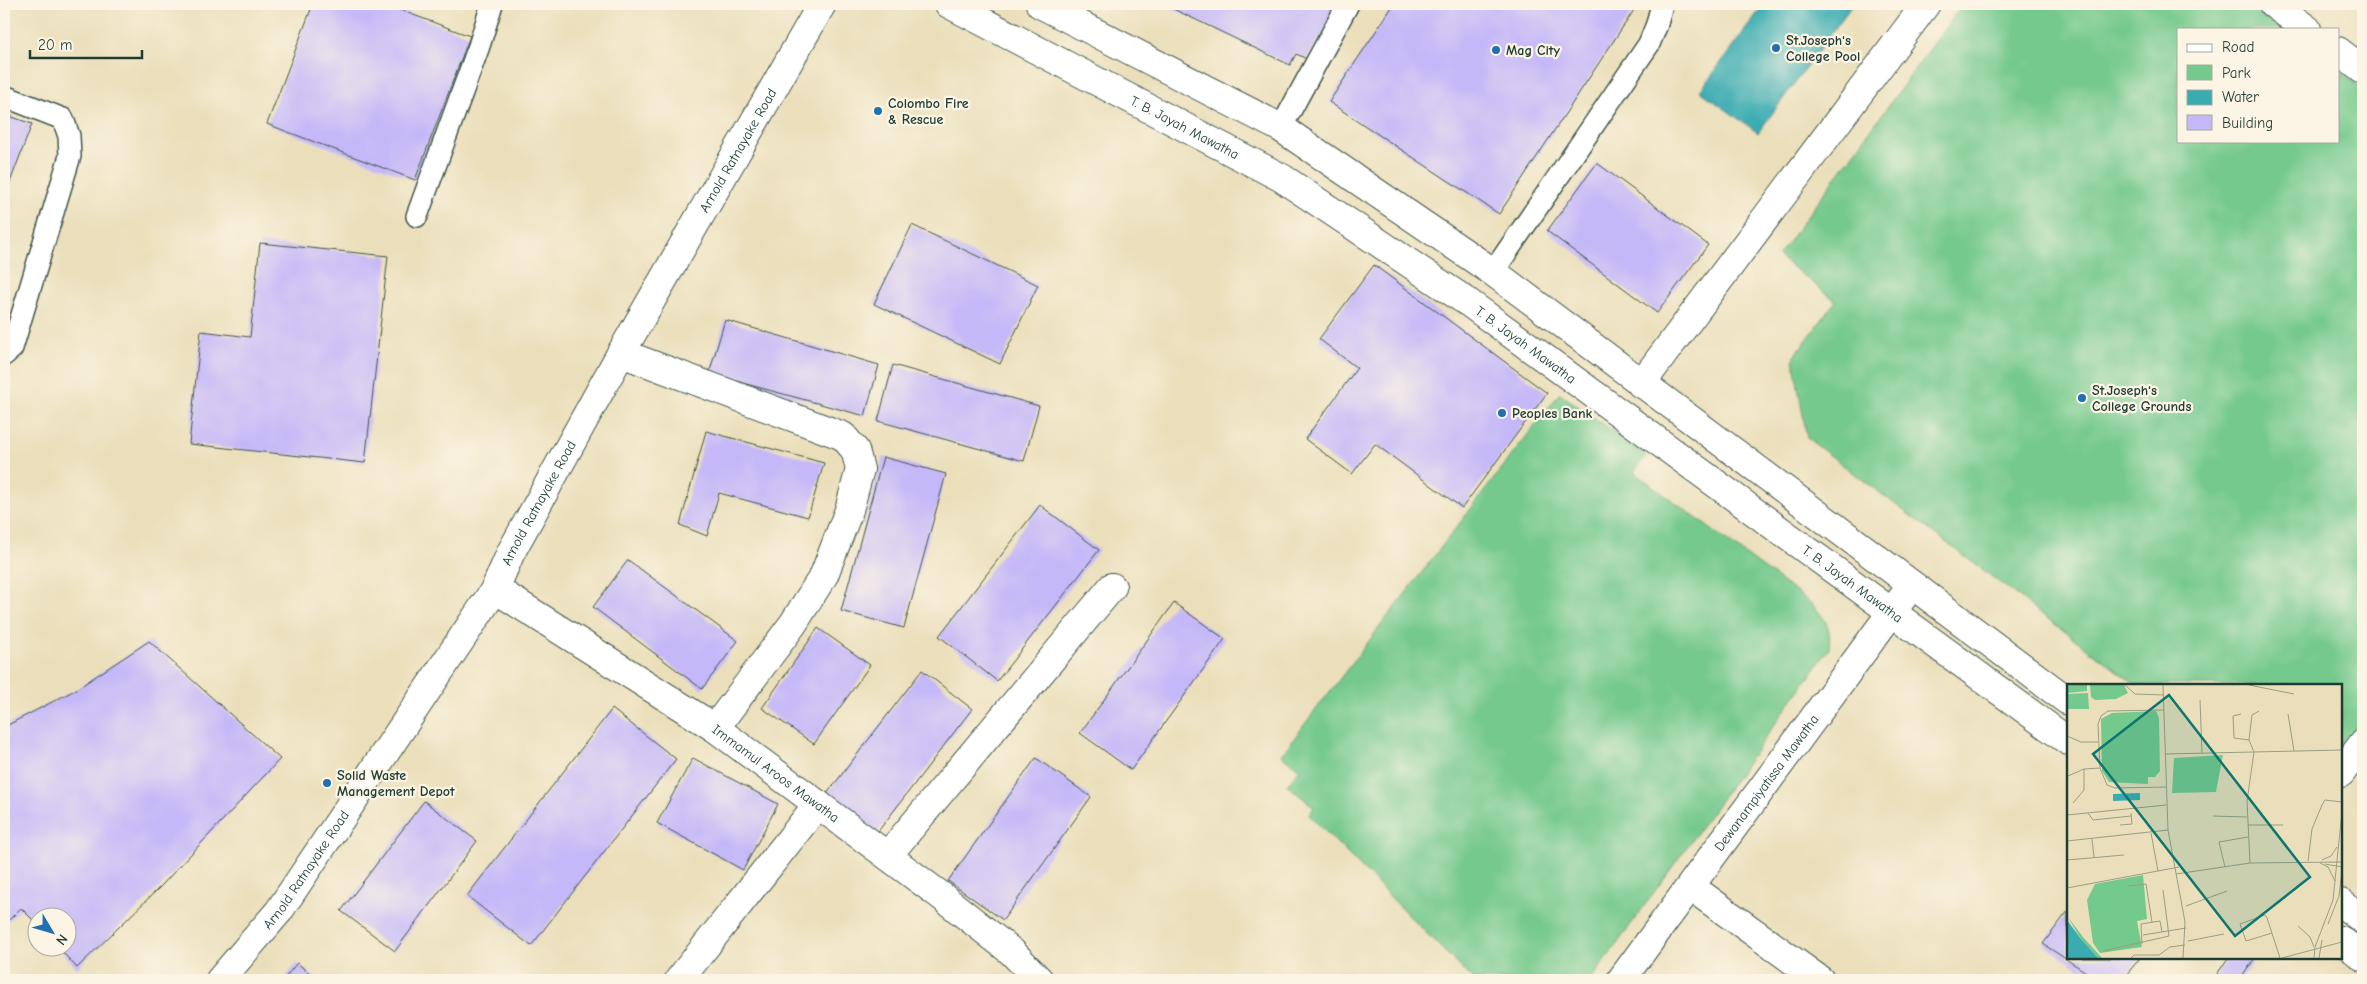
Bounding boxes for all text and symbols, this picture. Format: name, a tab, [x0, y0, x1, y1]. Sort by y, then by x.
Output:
scale bar	[30, 28, 142, 60]
legend	[2177, 28, 2340, 142]
place label: St.Joseph's College Pool	[1786, 32, 1860, 65]
text: 20 m	[38, 36, 72, 54]
text: Road	[2222, 38, 2254, 56]
place label: Mag City	[1506, 42, 1560, 59]
marker: St.Joseph's College Pool	[1770, 42, 1782, 54]
marker: Mag City	[1490, 44, 1502, 56]
text: Park	[2222, 64, 2251, 82]
street label: Arnold Ratnayake Road	[696, 86, 780, 216]
text: Water	[2222, 88, 2259, 106]
street label: T. B. Jayah Mawatha	[1127, 92, 1242, 163]
place label: Colombo Fire & Rescue	[888, 95, 969, 128]
marker: Colombo Fire & Rescue	[872, 105, 884, 117]
text: Building	[2222, 114, 2273, 132]
street label: T. B. Jayah Mawatha	[1472, 302, 1579, 387]
place label: St.Joseph's College Grounds	[2092, 382, 2191, 415]
marker: St.Joseph's College Grounds	[2076, 392, 2088, 404]
place label: Peoples Bank	[1512, 405, 1593, 422]
marker: Peoples Bank	[1496, 407, 1508, 419]
street label: Arnold Ratnayake Road	[498, 438, 580, 568]
street label: T. B. Jayah Mawatha	[1799, 542, 1906, 626]
inset map	[2067, 684, 2342, 959]
street label: Dewanampiyatissa Mawatha	[1711, 711, 1823, 855]
street label: Immamul Aroos Mawatha	[709, 721, 843, 826]
place label: Solid Waste Management Depot	[337, 767, 455, 800]
marker: Solid Waste Management Depot	[321, 777, 333, 789]
street label: Arnold Ratnayake Road	[259, 807, 353, 933]
north arrow	[28, 906, 78, 956]
text: N	[52, 931, 71, 949]

